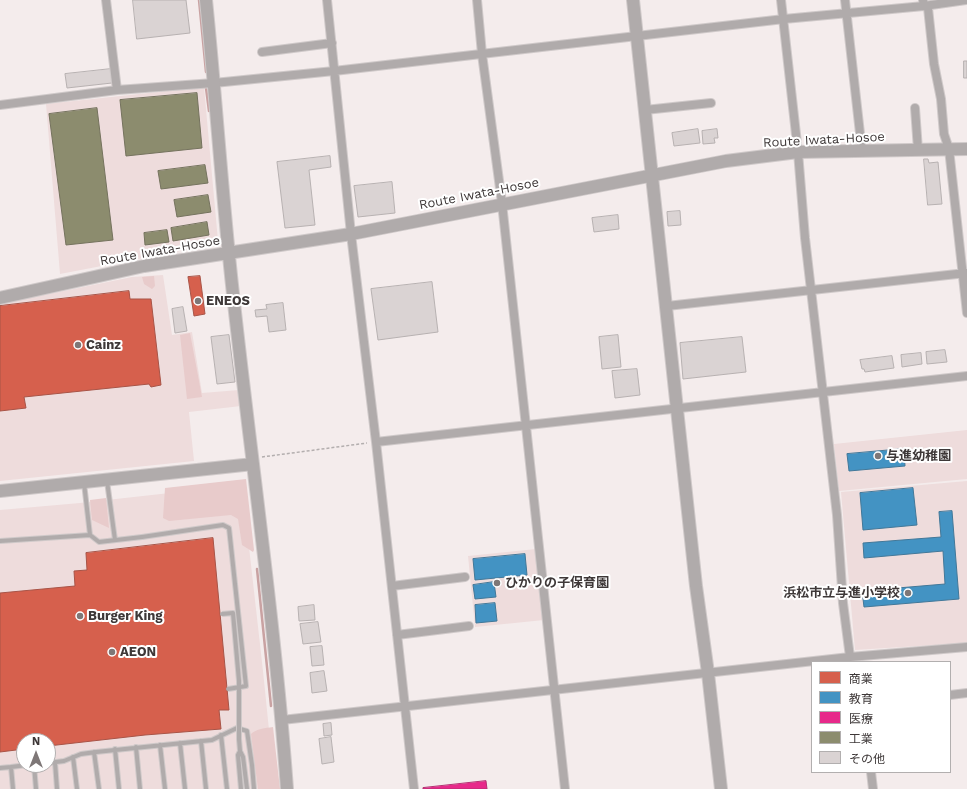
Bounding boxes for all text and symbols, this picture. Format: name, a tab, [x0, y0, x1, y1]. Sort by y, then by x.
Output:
street label: Route Iwata-Hosoe	[763, 129, 885, 151]
street label: Route Iwata-Hosoe	[418, 175, 540, 213]
street label: Route Iwata-Hosoe	[99, 233, 221, 269]
place label: ENEOS	[206, 293, 250, 309]
marker: ENEOS	[193, 296, 203, 306]
place label: Cainz	[86, 337, 121, 353]
marker: Cainz	[73, 340, 83, 350]
place label: 与進幼稚園	[886, 448, 951, 464]
marker: 与進幼稚園	[873, 451, 883, 461]
place label: ひかりの子保育園	[505, 575, 609, 591]
marker: ひかりの子保育園	[492, 578, 502, 588]
place label: 浜松市立与進小学校	[783, 585, 900, 601]
marker: 浜松市立与進小学校	[903, 588, 913, 598]
place label: Burger King	[88, 608, 163, 624]
marker: Burger King	[75, 611, 85, 621]
place label: AEON	[120, 644, 156, 660]
marker: AEON	[107, 647, 117, 657]
legend	[811, 661, 951, 773]
text: 商業	[849, 672, 873, 686]
text: 教育	[849, 692, 873, 706]
text: 医療	[849, 712, 873, 726]
text: 工業	[849, 732, 873, 746]
north arrow	[16, 733, 56, 773]
text: N	[32, 735, 40, 748]
text: その他	[849, 752, 885, 766]

